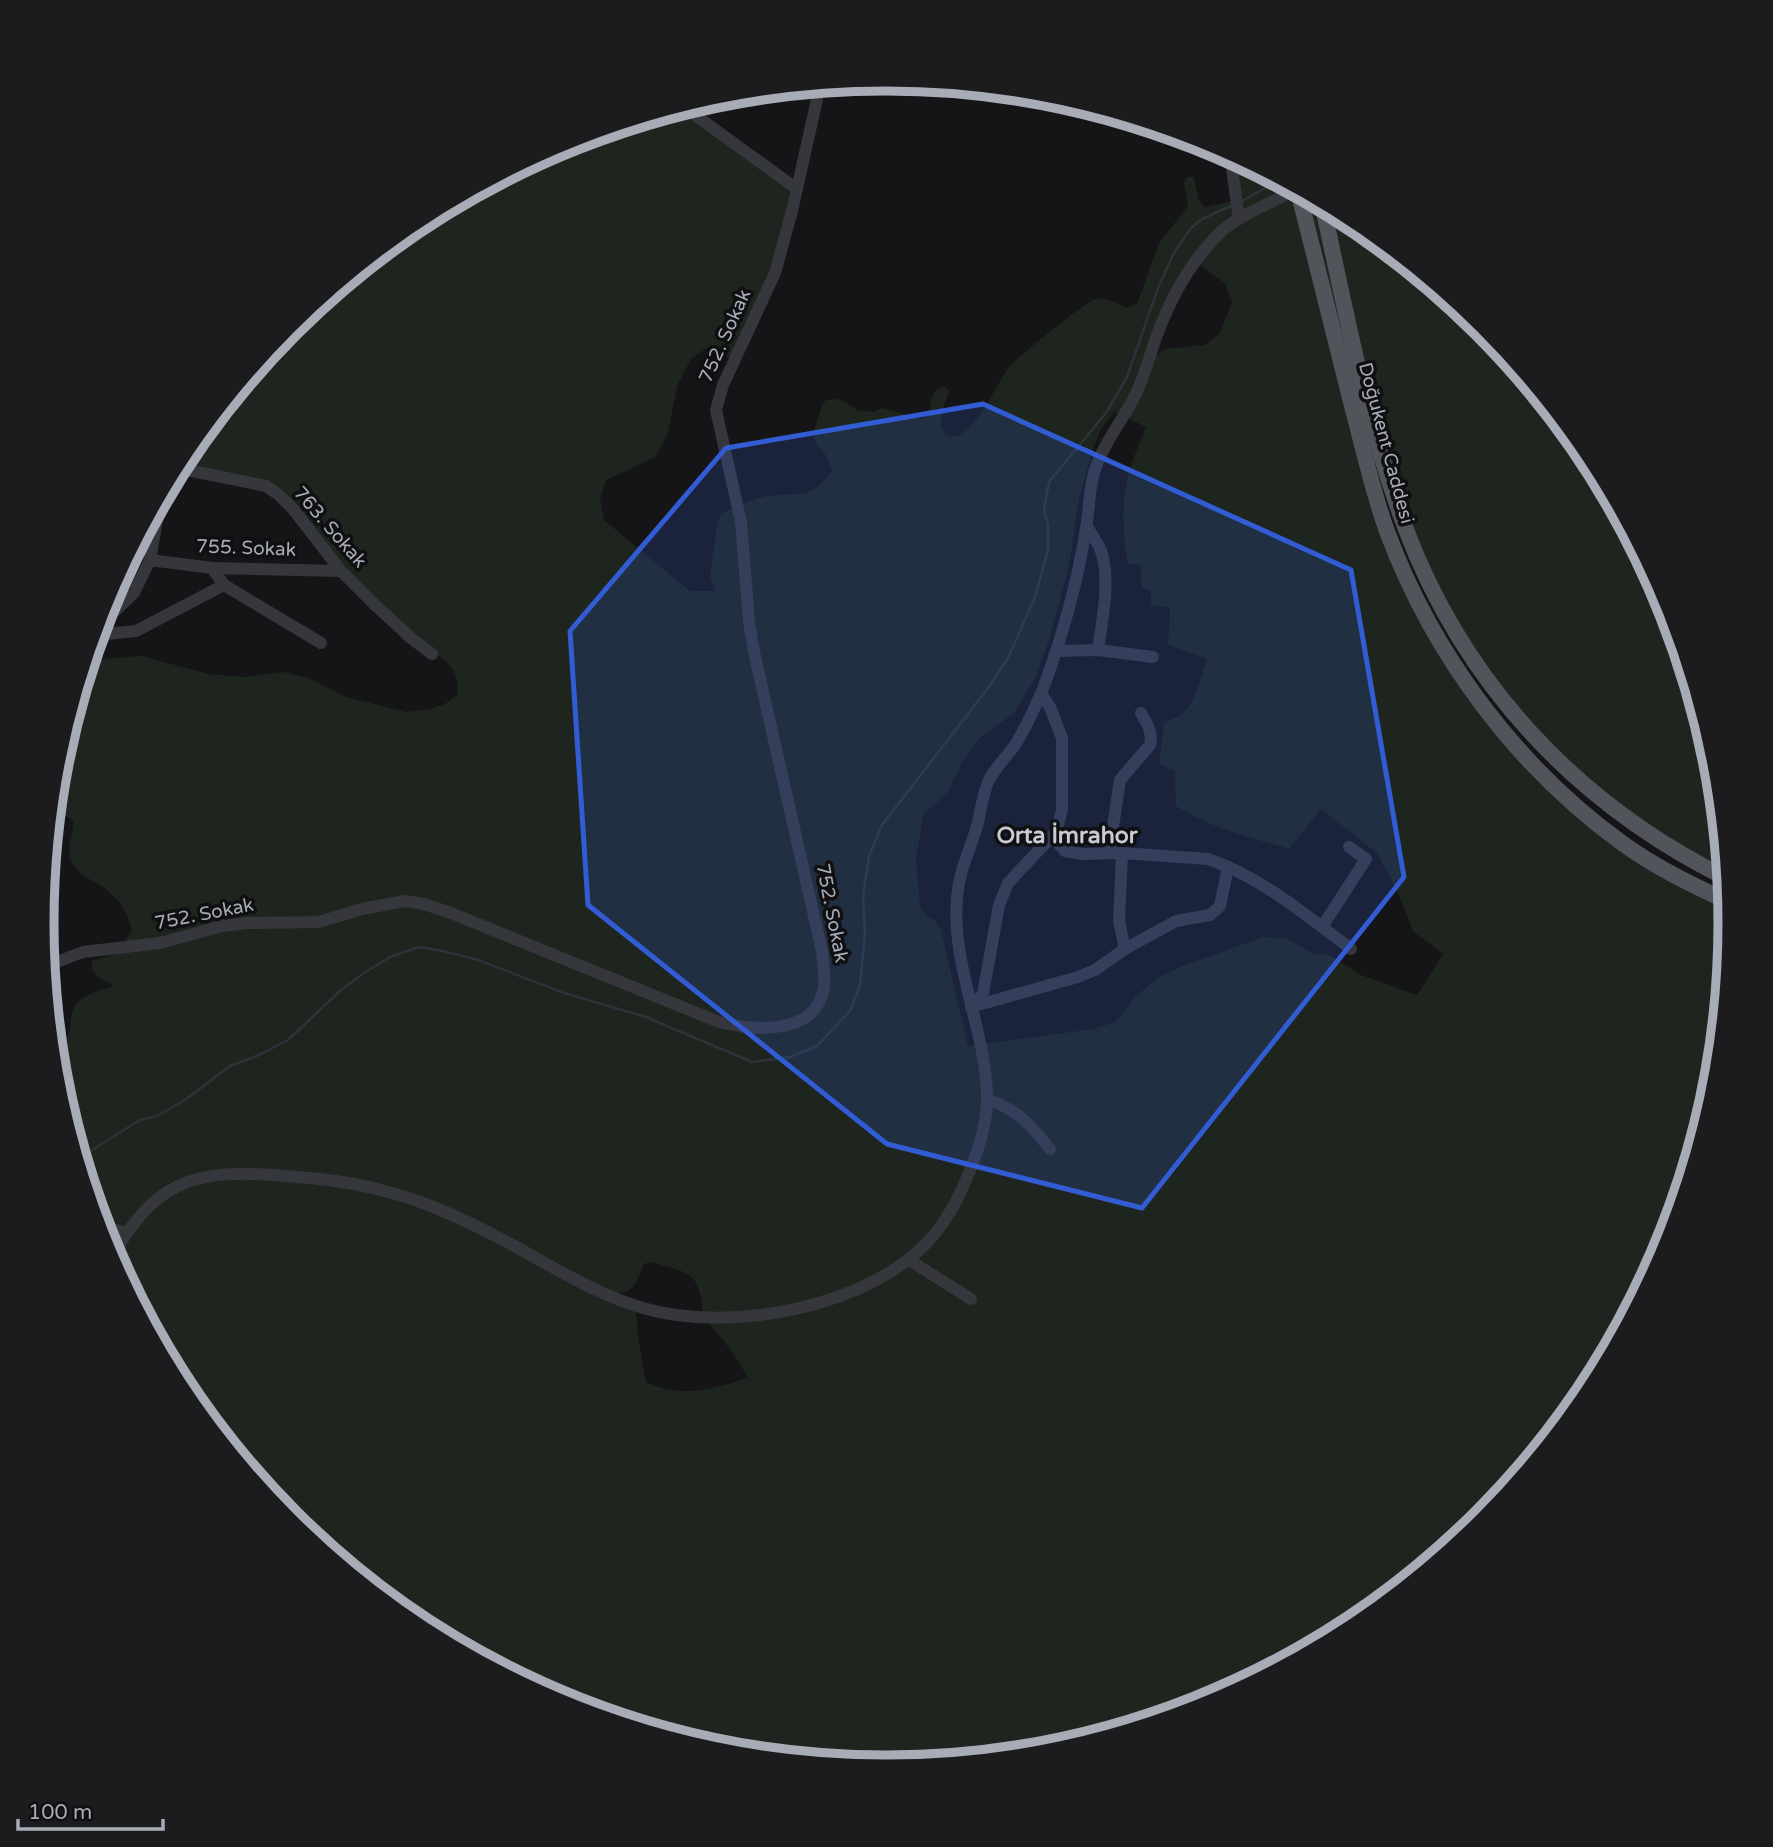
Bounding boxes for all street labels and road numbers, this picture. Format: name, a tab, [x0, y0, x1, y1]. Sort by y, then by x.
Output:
street label: 752. Sokak	[695, 286, 755, 386]
street label: Doğukent Caddesi	[1354, 360, 1418, 526]
street label: 763. Sokak	[289, 482, 371, 572]
street label: 755. Sokak	[196, 535, 296, 561]
street label: 752. Sokak	[812, 862, 852, 964]
street label: 752. Sokak	[153, 894, 255, 934]

